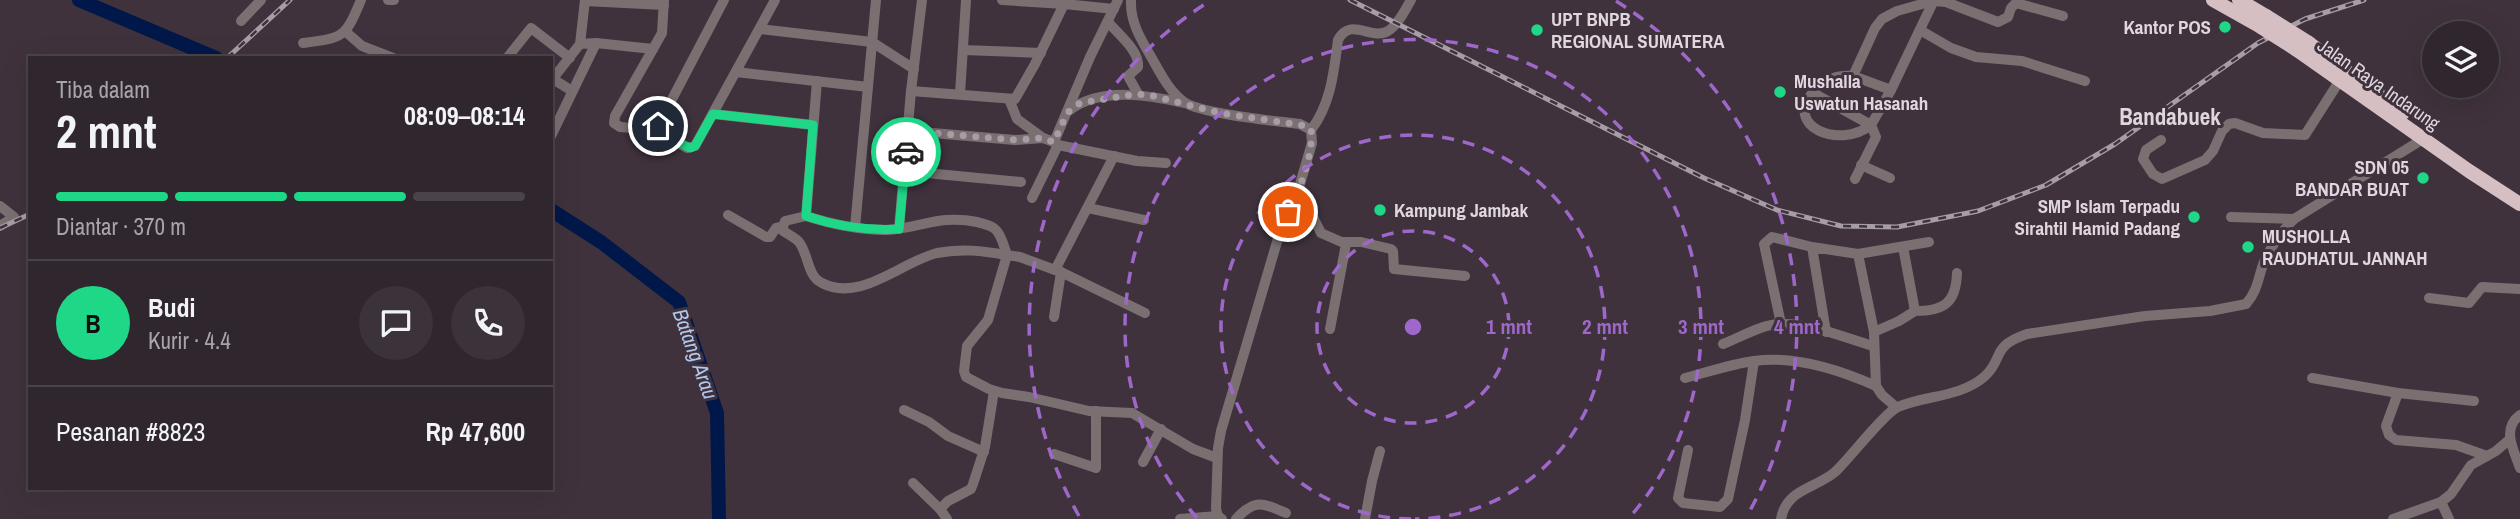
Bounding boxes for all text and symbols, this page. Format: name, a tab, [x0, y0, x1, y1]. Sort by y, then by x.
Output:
place label: UPT BNPB REGIONAL SUMATERA	[1551, 6, 1725, 54]
place label: Kantor POS	[2124, 14, 2211, 40]
marker: Kantor POS	[2217, 19, 2233, 35]
map controls	[2422, 21, 2499, 98]
button: layers	[2422, 21, 2499, 98]
marker: UPT BNPB REGIONAL SUMATERA	[1529, 22, 1545, 38]
street label: Jalan Raya Indarung	[2313, 32, 2446, 136]
place label: Mushalla Uswatun Hasanah	[1794, 68, 1928, 116]
text: Tiba dalam	[56, 74, 150, 105]
marker: Mushalla Uswatun Hasanah	[1772, 84, 1788, 100]
pin	[628, 96, 688, 156]
text: 08:09–08:14	[404, 98, 525, 133]
text: 2 mnt	[56, 100, 157, 162]
district label: Bandabuek	[2119, 101, 2221, 132]
icon: home	[639, 107, 677, 145]
courier	[871, 117, 941, 187]
icon: car	[887, 133, 925, 171]
place label: SDN 05 BANDAR BUAT	[2295, 154, 2409, 202]
marker: SDN 05 BANDAR BUAT	[2415, 170, 2431, 186]
pin	[1258, 182, 1318, 242]
icon: bag	[1269, 193, 1307, 231]
place label: SMP Islam Terpadu Sirahtil Hamid Padang	[2015, 193, 2180, 241]
place label: Kampung Jambak	[1394, 197, 1529, 223]
marker: Kampung Jambak	[1372, 202, 1388, 218]
marker: SMP Islam Terpadu Sirahtil Hamid Padang	[2186, 209, 2202, 225]
text: Diantar · 370 m	[56, 211, 186, 242]
place label: MUSHOLLA RAUDHATUL JANNAH	[2262, 223, 2428, 271]
marker: MUSHOLLA RAUDHATUL JANNAH	[2240, 239, 2256, 255]
button: chat	[359, 286, 433, 360]
button: phone	[451, 286, 525, 360]
text: Budi	[148, 290, 195, 325]
water label: Batang Arau	[666, 304, 725, 404]
text: B	[85, 306, 101, 341]
text: 1 mnt	[1486, 312, 1532, 341]
text: 2 mnt	[1582, 312, 1628, 341]
text: 3 mnt	[1678, 312, 1724, 341]
text: 4 mnt	[1774, 312, 1820, 341]
centre of rings	[1401, 315, 1425, 339]
text: Kurir · 4.4	[148, 325, 231, 356]
text: Pesanan #8823	[56, 414, 205, 449]
text: Rp 47,600	[425, 414, 525, 449]

